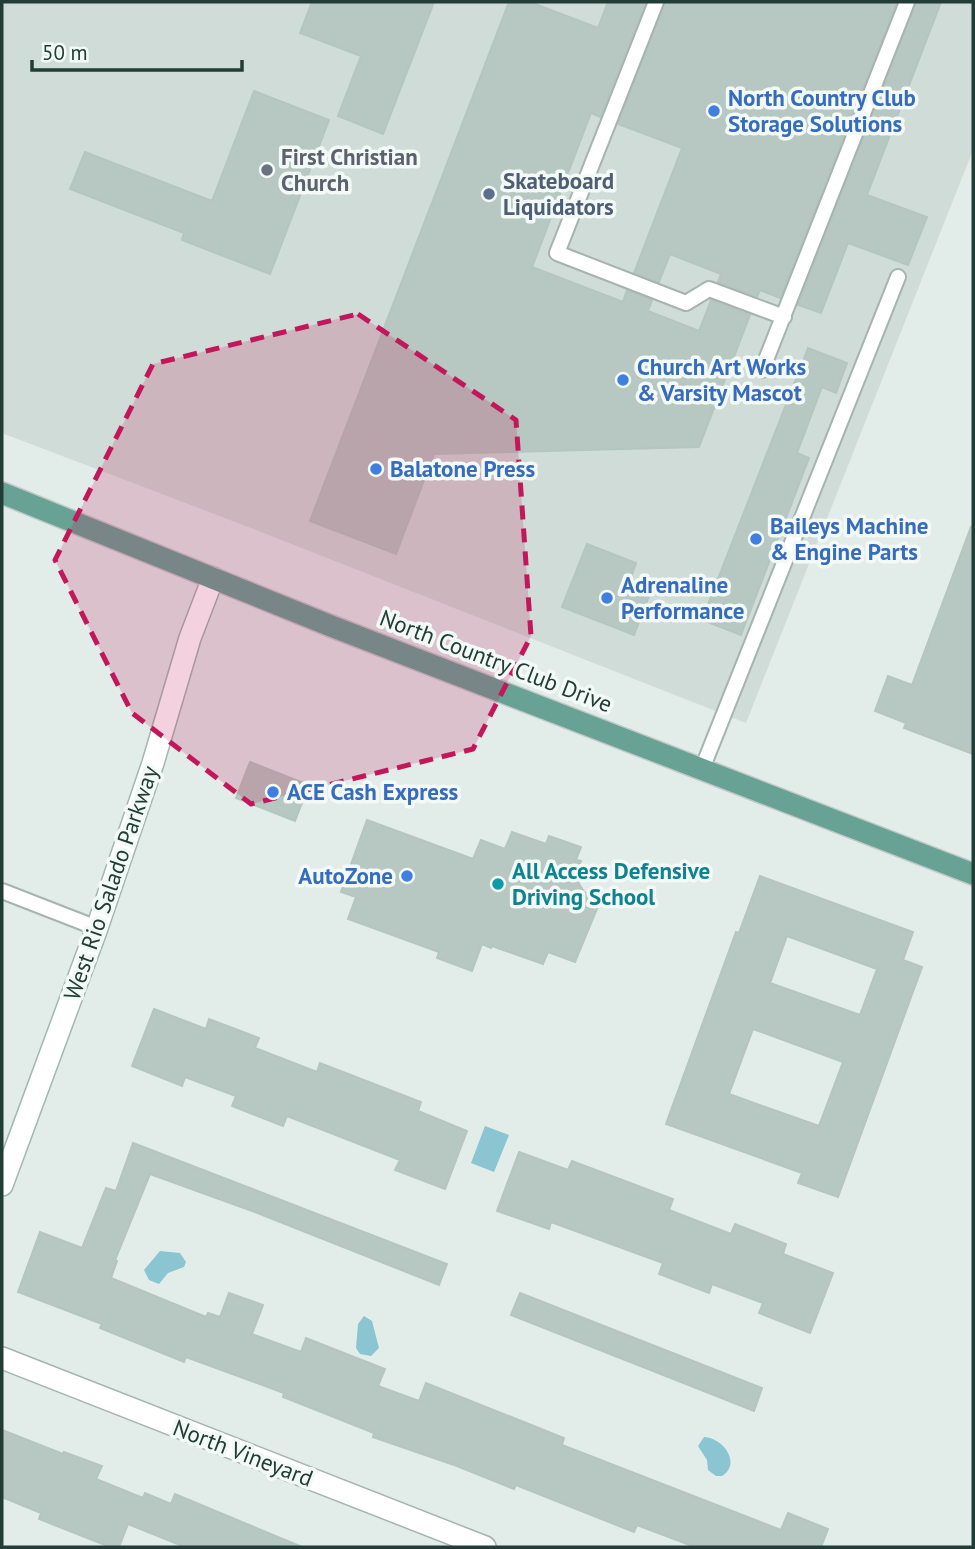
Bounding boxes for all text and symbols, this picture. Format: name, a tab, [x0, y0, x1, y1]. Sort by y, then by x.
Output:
scale bar	[32, 28, 242, 72]
text: 50 m	[42, 39, 88, 66]
place label: North Country Club Storage Solutions	[728, 83, 916, 138]
marker: North Country Club Storage Solutions	[706, 103, 722, 119]
place label: First Christian Church	[281, 142, 418, 197]
marker: First Christian Church	[259, 162, 275, 178]
place label: Skateboard Liquidators	[503, 166, 614, 221]
marker: Skateboard Liquidators	[481, 186, 497, 202]
place label: Church Art Works & Varsity Mascot	[637, 352, 807, 407]
marker: Church Art Works & Varsity Mascot	[615, 372, 631, 388]
place label: Balatone Press	[390, 454, 535, 483]
marker: Balatone Press	[368, 461, 384, 477]
place label: Baileys Machine & Engine Parts	[770, 511, 929, 566]
marker: Baileys Machine & Engine Parts	[748, 531, 764, 547]
place label: Adrenaline Performance	[621, 570, 745, 625]
marker: Adrenaline Performance	[599, 590, 615, 606]
street label: North Country Club Drive	[376, 603, 616, 718]
street label: West Rio Salado Parkway	[57, 762, 164, 1004]
place label: ACE Cash Express	[287, 777, 459, 806]
marker: ACE Cash Express	[265, 784, 281, 800]
place label: All Access Defensive Driving School	[512, 856, 710, 911]
place label: AutoZone	[298, 861, 393, 890]
marker: AutoZone	[399, 868, 415, 884]
marker: All Access Defensive Driving School	[490, 876, 506, 892]
street label: North Vineyard	[169, 1413, 317, 1492]

